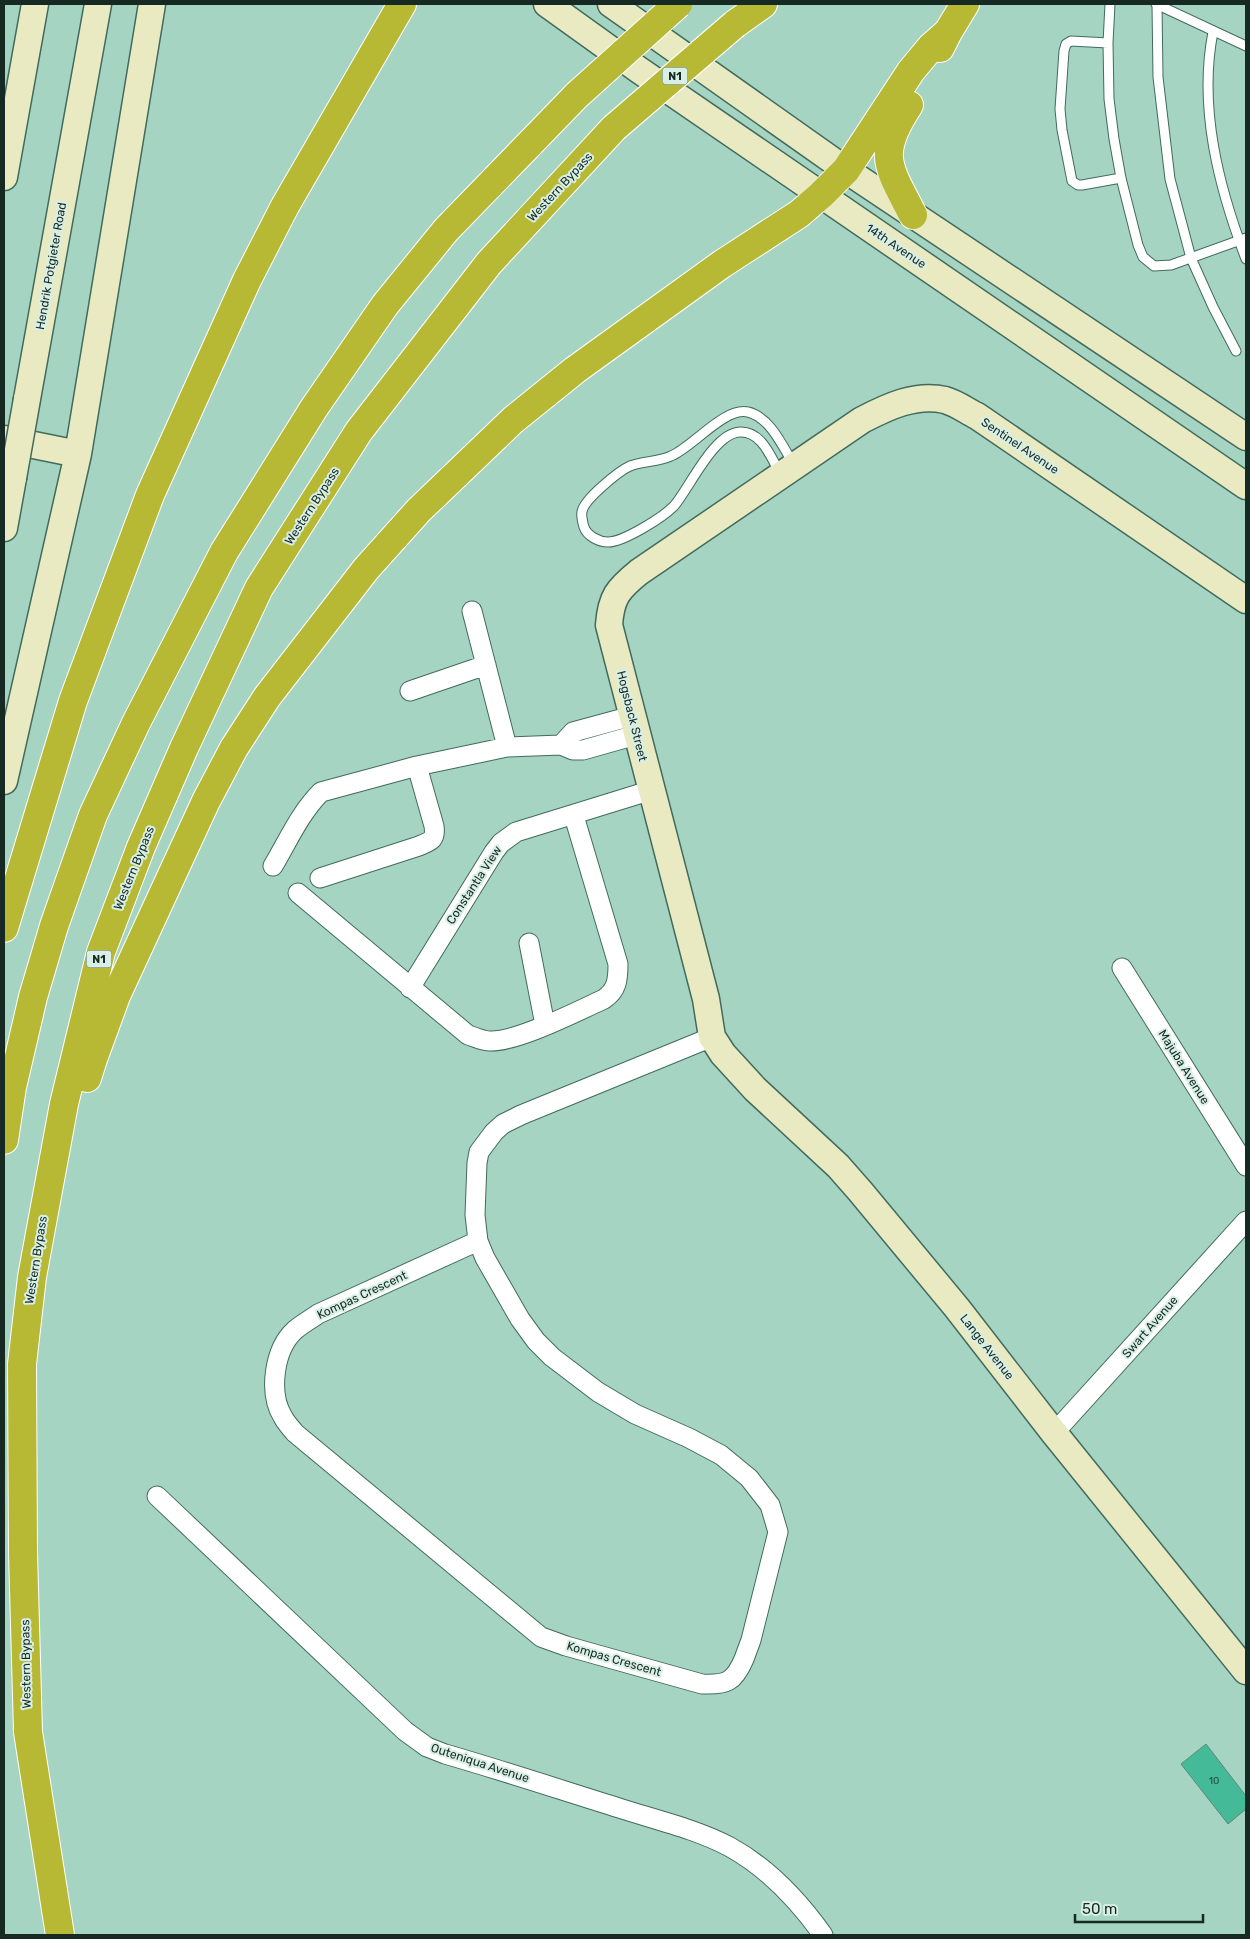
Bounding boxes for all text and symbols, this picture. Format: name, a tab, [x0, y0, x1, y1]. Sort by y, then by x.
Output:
road number: N1	[662, 68, 688, 84]
street label: Western Bypass	[525, 150, 595, 224]
street label: Hendrik Potgieter Road	[33, 201, 69, 331]
street label: 14th Avenue	[863, 221, 929, 271]
street label: Sentinel Avenue	[979, 415, 1062, 477]
street label: Western Bypass	[282, 465, 342, 547]
street label: Hogsback Street	[614, 669, 650, 763]
street label: Western Bypass	[111, 824, 157, 912]
street label: Constantla View	[443, 843, 505, 927]
road number: N1	[86, 951, 112, 968]
street label: Majuba Avenue	[1156, 1027, 1213, 1107]
street label: Western Bypass	[22, 1215, 50, 1305]
street label: Kompas Crescent	[315, 1268, 410, 1322]
street label: Swart Avenue	[1119, 1293, 1181, 1361]
street label: Lange Avenue	[957, 1311, 1017, 1383]
street label: Western Bypass	[18, 1619, 34, 1709]
street label: Kompas Crescent	[565, 1639, 663, 1679]
street label: Outeniqua Avenue	[429, 1740, 531, 1786]
house number: 10	[1209, 1775, 1219, 1787]
scale bar	[1075, 1892, 1202, 1924]
text: 50 m	[1082, 1900, 1117, 1918]

